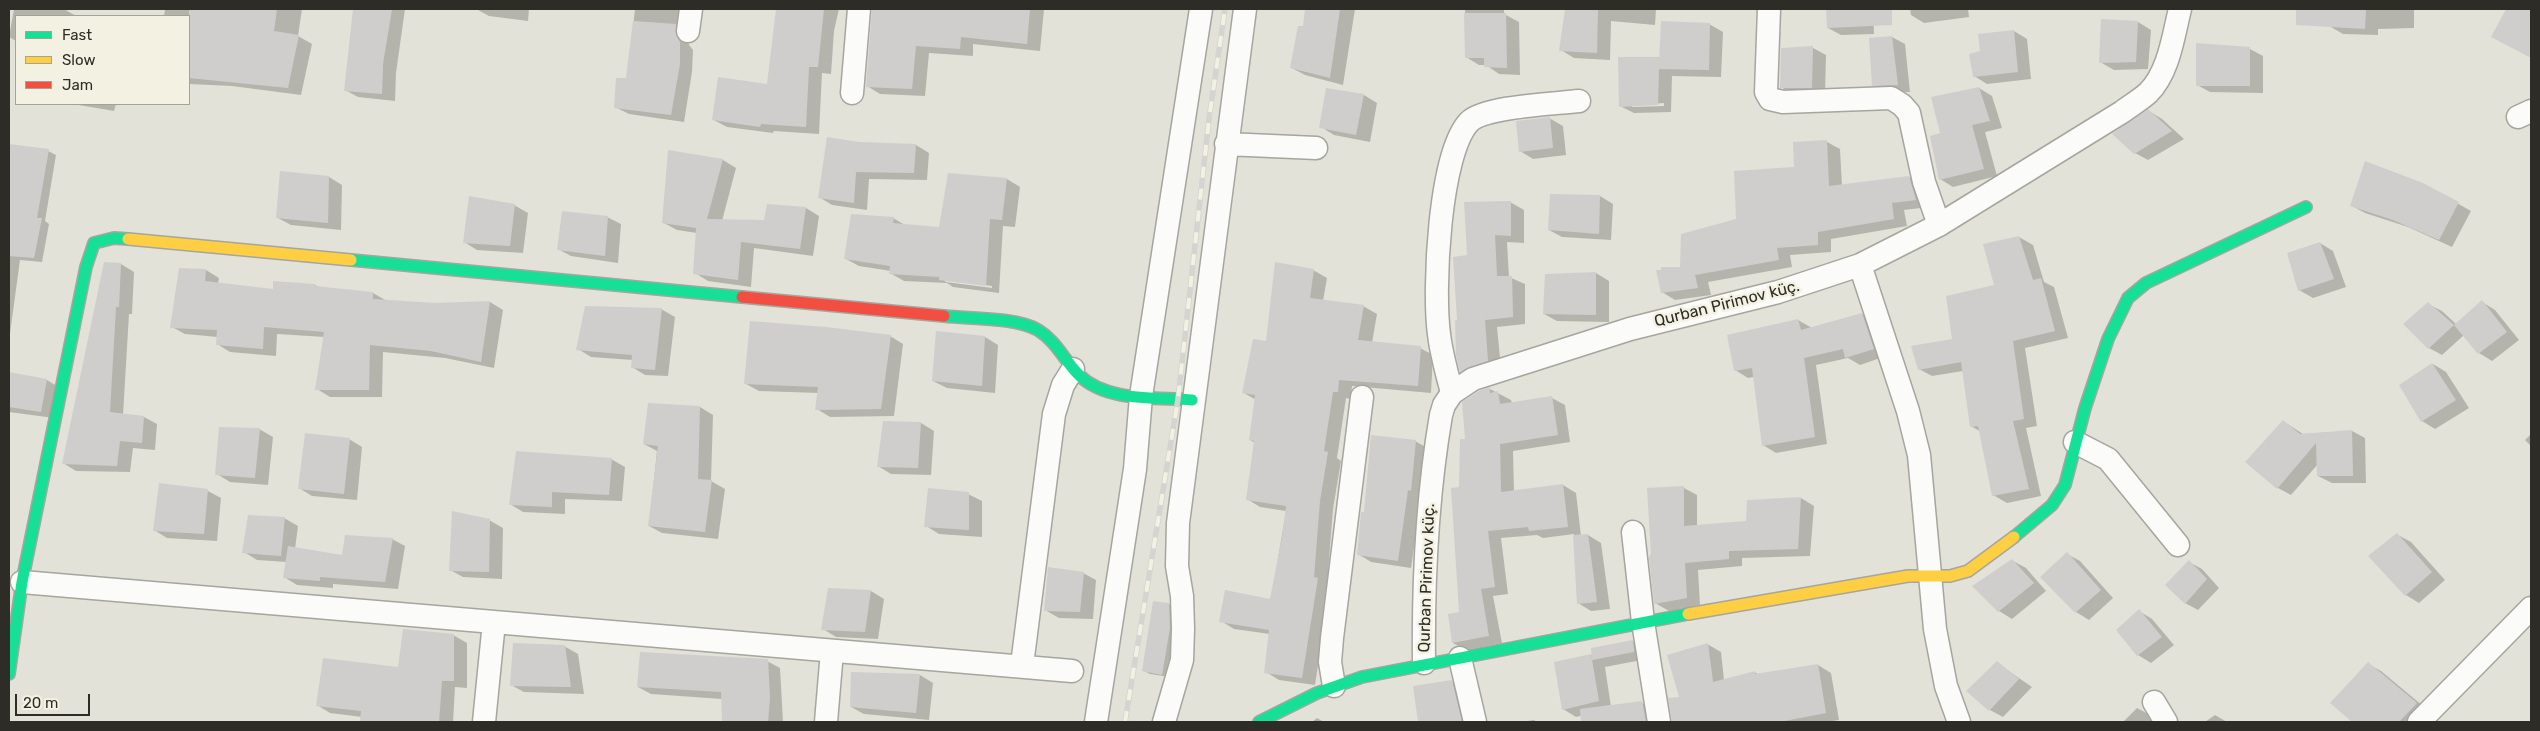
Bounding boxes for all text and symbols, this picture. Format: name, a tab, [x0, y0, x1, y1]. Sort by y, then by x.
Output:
legend	[15, 15, 190, 105]
text: Fast	[62, 26, 92, 44]
text: Slow	[62, 51, 95, 69]
text: Jam	[62, 76, 93, 94]
street label: Qurban Pirimov küç.	[1652, 277, 1802, 331]
street label: Qurban Pirimov küç.	[1415, 503, 1439, 653]
scale bar	[18, 684, 92, 716]
text: 20 m	[23, 694, 58, 712]

